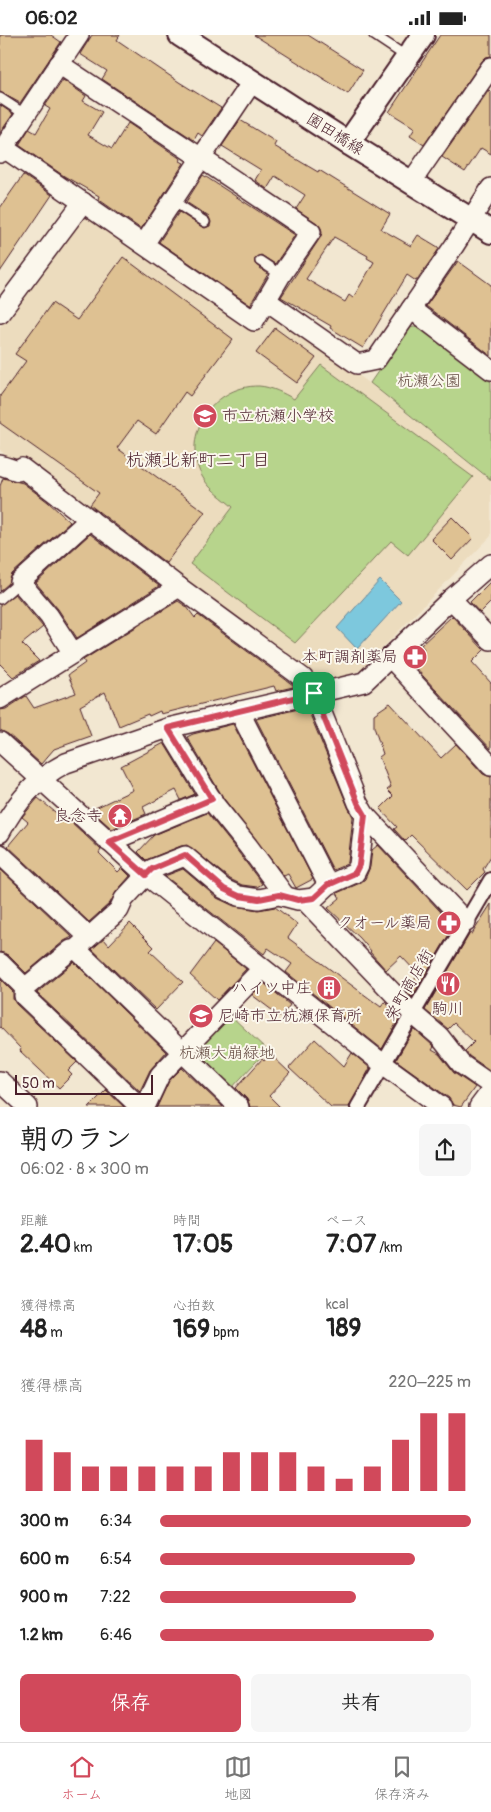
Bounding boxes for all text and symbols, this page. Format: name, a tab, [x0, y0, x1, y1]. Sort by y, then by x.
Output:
text: 06:02	[25, 6, 78, 30]
street label: 園田橋線	[303, 109, 367, 159]
park label: 杭瀬公園	[397, 371, 461, 391]
school or university icon: 市立杭瀬小学校	[192, 403, 218, 429]
place label: 市立杭瀬小学校	[222, 406, 334, 426]
district label: 杭瀬北新町二丁目	[126, 449, 270, 472]
pharmacy icon: 本町調剤薬局	[402, 644, 428, 670]
place label: 本町調剤薬局	[302, 647, 398, 667]
pin	[293, 672, 335, 714]
icon: arrive	[300, 679, 328, 707]
temple icon: 良念寺	[107, 803, 133, 829]
place label: 良念寺	[54, 806, 102, 826]
pharmacy icon: クオール薬局	[436, 910, 462, 936]
place label: クオール薬局	[337, 913, 432, 933]
street label: 栄町商店街	[380, 945, 438, 1025]
restaurant icon: 駒川	[435, 971, 461, 997]
building icon: ハイツ中庄	[316, 975, 342, 1001]
place label: ハイツ中庄	[232, 978, 312, 998]
place label: 駒川	[432, 999, 464, 1019]
school or university icon: 尼崎市立杭瀬保育所	[188, 1003, 214, 1029]
place label: 尼崎市立杭瀬保育所	[218, 1006, 362, 1026]
park label: 杭瀬大崩緑地	[179, 1043, 275, 1063]
scale bar	[15, 1072, 152, 1095]
text: 50 m	[22, 1075, 55, 1092]
text: 朝のラン	[20, 1122, 132, 1157]
button: share	[419, 1124, 471, 1176]
text: 06:02 · 8 × 300 m	[20, 1159, 149, 1179]
text: 距離	[20, 1212, 48, 1229]
text: 時間	[173, 1212, 201, 1229]
text: ペース	[326, 1212, 367, 1229]
text: 2.40	[20, 1229, 71, 1260]
text: 17:05	[173, 1229, 233, 1260]
text: 7:07	[326, 1229, 376, 1260]
text: km	[71, 1239, 92, 1256]
text: /km	[376, 1239, 403, 1256]
text: kcal	[326, 1296, 349, 1313]
text: 獲得標高	[20, 1297, 76, 1314]
text: 心拍数	[173, 1297, 215, 1314]
text: 189	[326, 1313, 361, 1344]
text: 48	[20, 1314, 47, 1345]
text: 169	[173, 1314, 210, 1345]
text: m	[47, 1324, 63, 1341]
text: bpm	[210, 1324, 239, 1341]
text: 220–225 m	[389, 1372, 471, 1392]
text: 獲得標高	[20, 1376, 84, 1396]
text: 300 m	[20, 1511, 68, 1531]
text: 6:34	[100, 1511, 132, 1531]
text: 600 m	[20, 1549, 69, 1569]
text: 6:54	[100, 1549, 132, 1569]
text: 900 m	[20, 1587, 68, 1607]
text: 7:22	[100, 1587, 131, 1607]
text: 1.2 km	[20, 1625, 63, 1645]
text: 6:46	[100, 1625, 132, 1645]
button: 保存	[20, 1674, 241, 1732]
button: 共有	[251, 1674, 471, 1732]
tab: ホーム	[61, 1753, 102, 1803]
tab: 地図	[224, 1753, 252, 1803]
tab: 保存済み	[374, 1753, 430, 1803]

